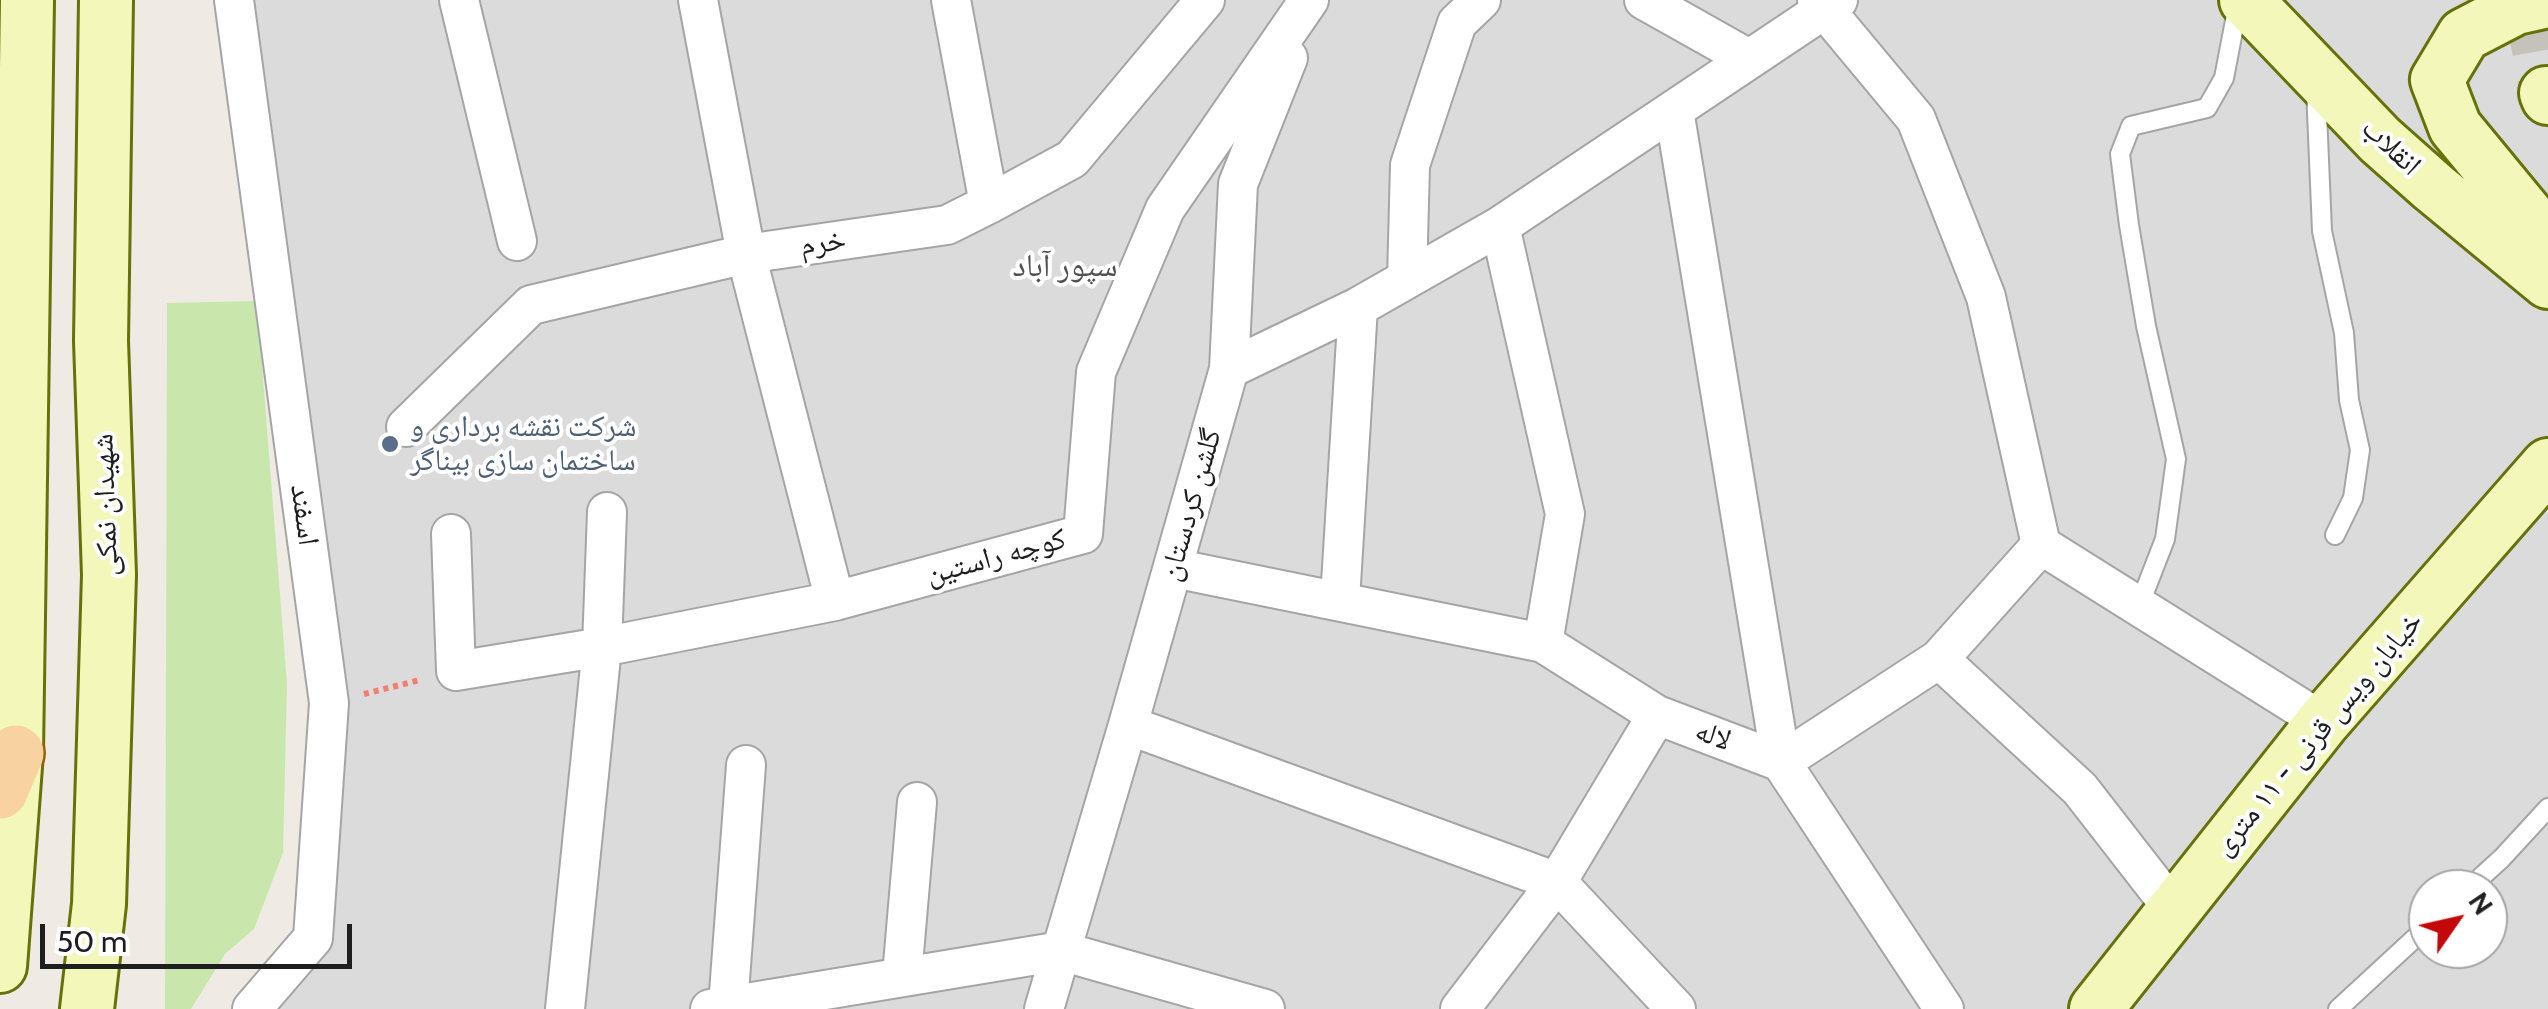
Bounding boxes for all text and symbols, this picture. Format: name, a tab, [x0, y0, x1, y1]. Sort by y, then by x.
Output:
street label: انقلاب	[2354, 110, 2428, 184]
street label: خرم	[798, 222, 848, 264]
district label: سپور آباد	[1013, 248, 1117, 286]
place label: شرکت نقشه برداری و ساختمان سازی بیناگر	[410, 409, 636, 480]
street label: گلشن کردستان	[1152, 425, 1230, 585]
street label: شهیدان نمکی	[86, 433, 126, 577]
marker: شرکت نقشه برداری و ساختمان سازی بیناگر	[379, 433, 401, 455]
street label: اسفند	[282, 482, 326, 548]
street label: کوچه راستین	[922, 521, 1070, 593]
street label: خیابان ویس قرنی - ۱۱ متری	[2205, 605, 2431, 863]
street label: لاله	[1690, 713, 1736, 759]
north arrow	[2408, 869, 2508, 969]
text: N	[2462, 886, 2501, 921]
scale bar	[45, 904, 358, 966]
text: 50 m	[57, 923, 127, 960]

